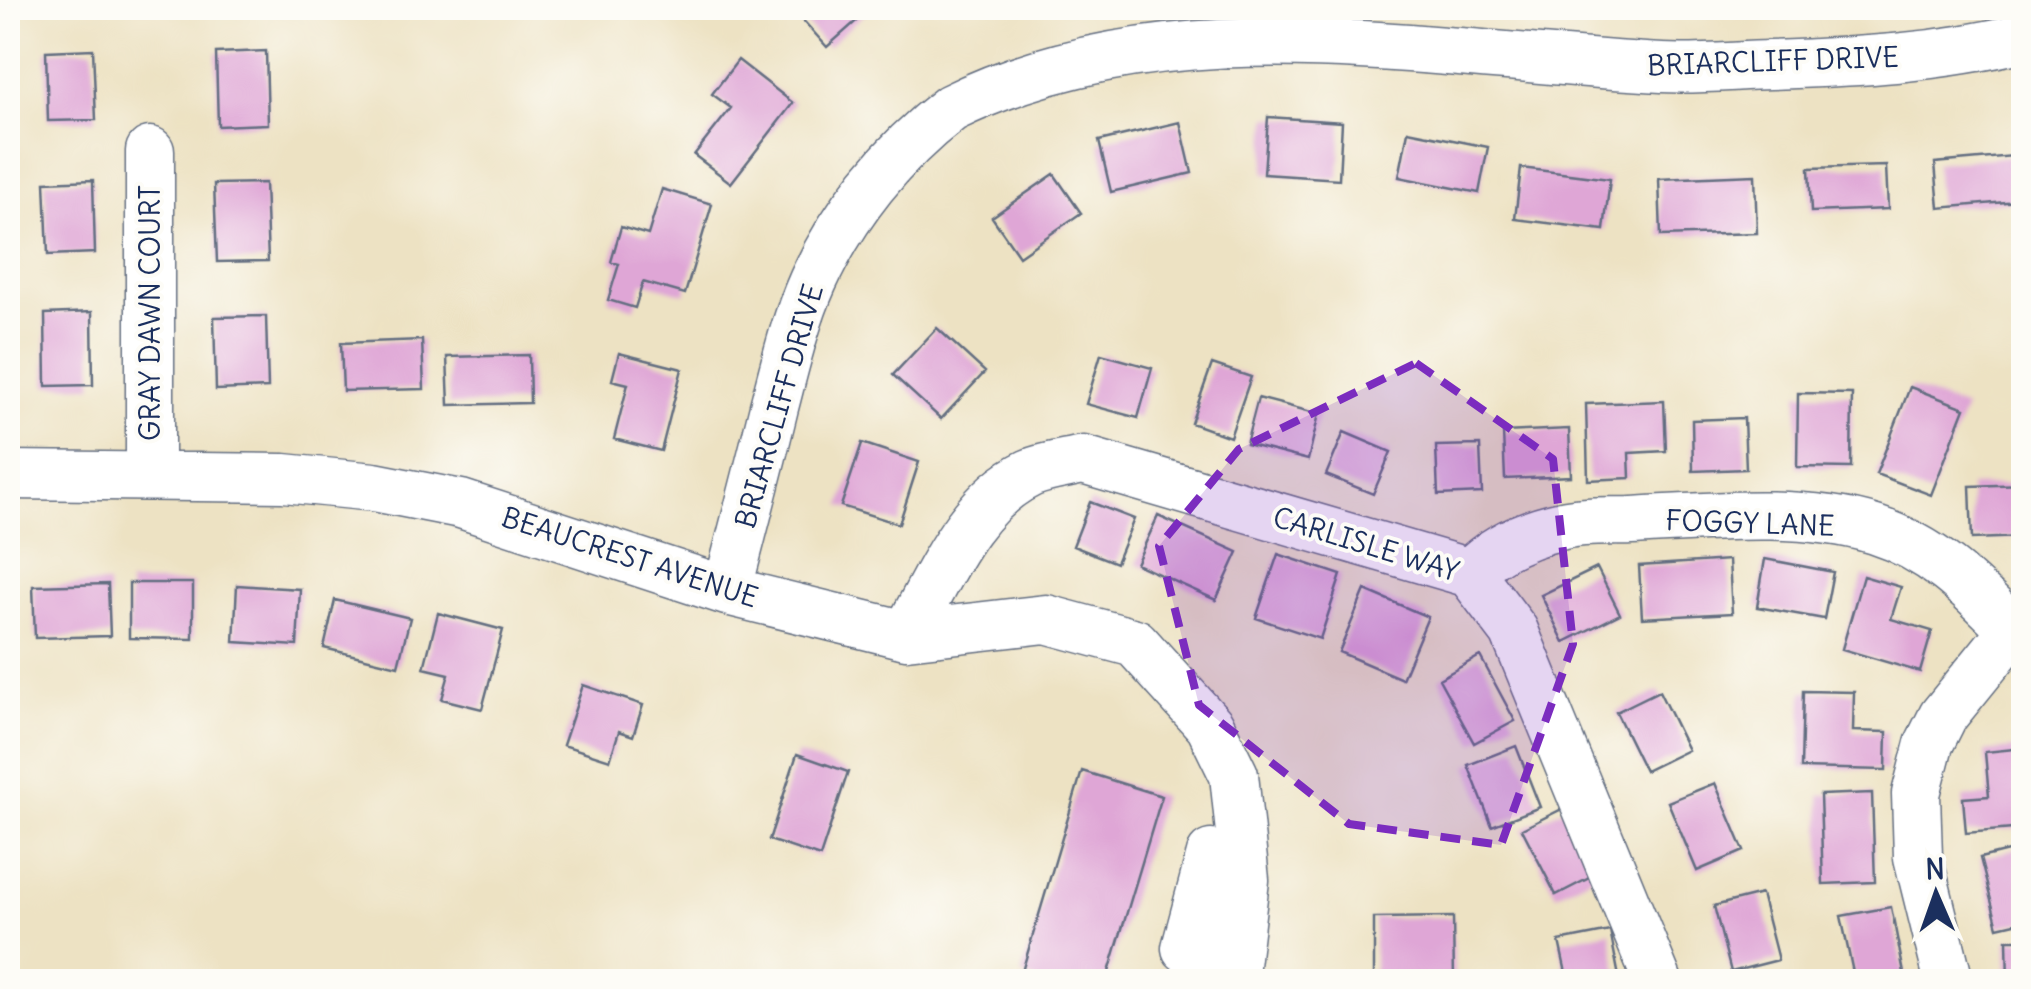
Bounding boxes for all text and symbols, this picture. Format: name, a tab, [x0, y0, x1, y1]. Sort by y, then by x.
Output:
street label: BRIARCLIFF DRIVE	[1646, 39, 1900, 83]
street label: GRAY DAWN COURT	[132, 185, 168, 441]
street label: BRIARCLIFF DRIVE	[727, 280, 831, 532]
street label: BEAUCREST AVENUE	[497, 499, 763, 615]
street label: CARLISLE WAY	[1269, 499, 1464, 590]
street label: FOGGY LANE	[1665, 502, 1835, 544]
north arrow	[1886, 844, 1986, 944]
text: N	[1925, 851, 1945, 887]

